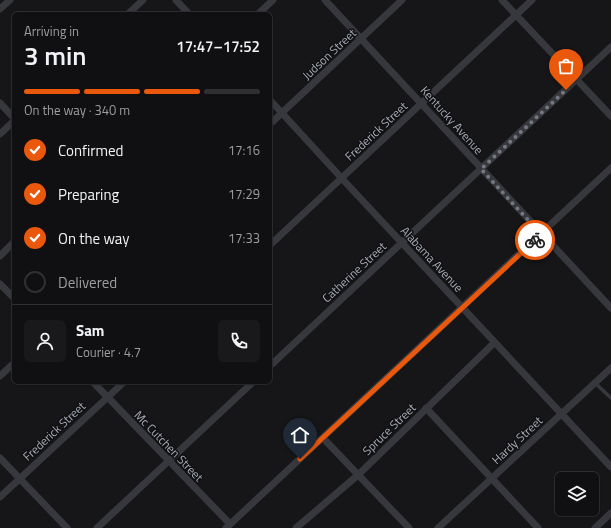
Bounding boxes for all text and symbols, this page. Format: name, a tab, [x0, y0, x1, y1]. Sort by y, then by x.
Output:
text: Arriving in	[24, 21, 79, 41]
street label: Judson Street	[298, 23, 361, 84]
text: 17:47–17:52	[176, 35, 260, 58]
text: 3 min	[24, 36, 87, 75]
pin	[549, 49, 583, 90]
icon: bag	[555, 55, 577, 77]
street label: Kentucky Avenue	[416, 81, 488, 159]
street label: Frederick Street	[340, 96, 412, 165]
text: On the way · 340 m	[24, 100, 130, 120]
icon: check	[24, 139, 46, 161]
text: Confirmed	[58, 139, 123, 162]
text: 17:16	[228, 140, 260, 160]
icon: check	[24, 183, 46, 205]
text: Preparing	[58, 183, 119, 206]
text: 17:29	[228, 184, 260, 204]
courier	[515, 220, 555, 260]
street label: Alabama Avenue	[396, 222, 468, 296]
icon: check	[24, 227, 46, 249]
text: On the way	[58, 227, 130, 250]
text: 17:33	[228, 228, 260, 248]
icon: bike	[524, 229, 546, 251]
street label: Catherine Street	[317, 237, 391, 307]
text: Delivered	[58, 271, 117, 294]
text: Sam	[76, 319, 104, 342]
button: person	[24, 320, 66, 362]
button: phone	[218, 320, 260, 362]
text: Courier · 4.7	[76, 342, 141, 362]
street label: Frederick Street	[18, 396, 90, 465]
street label: Spruce Street	[358, 398, 421, 460]
street label: Mc Cutchen Street	[130, 406, 209, 486]
street label: Hardy Street	[487, 411, 547, 469]
pin	[283, 418, 317, 459]
icon: home	[289, 424, 311, 446]
map controls	[555, 472, 599, 516]
button: layers	[555, 472, 599, 516]

